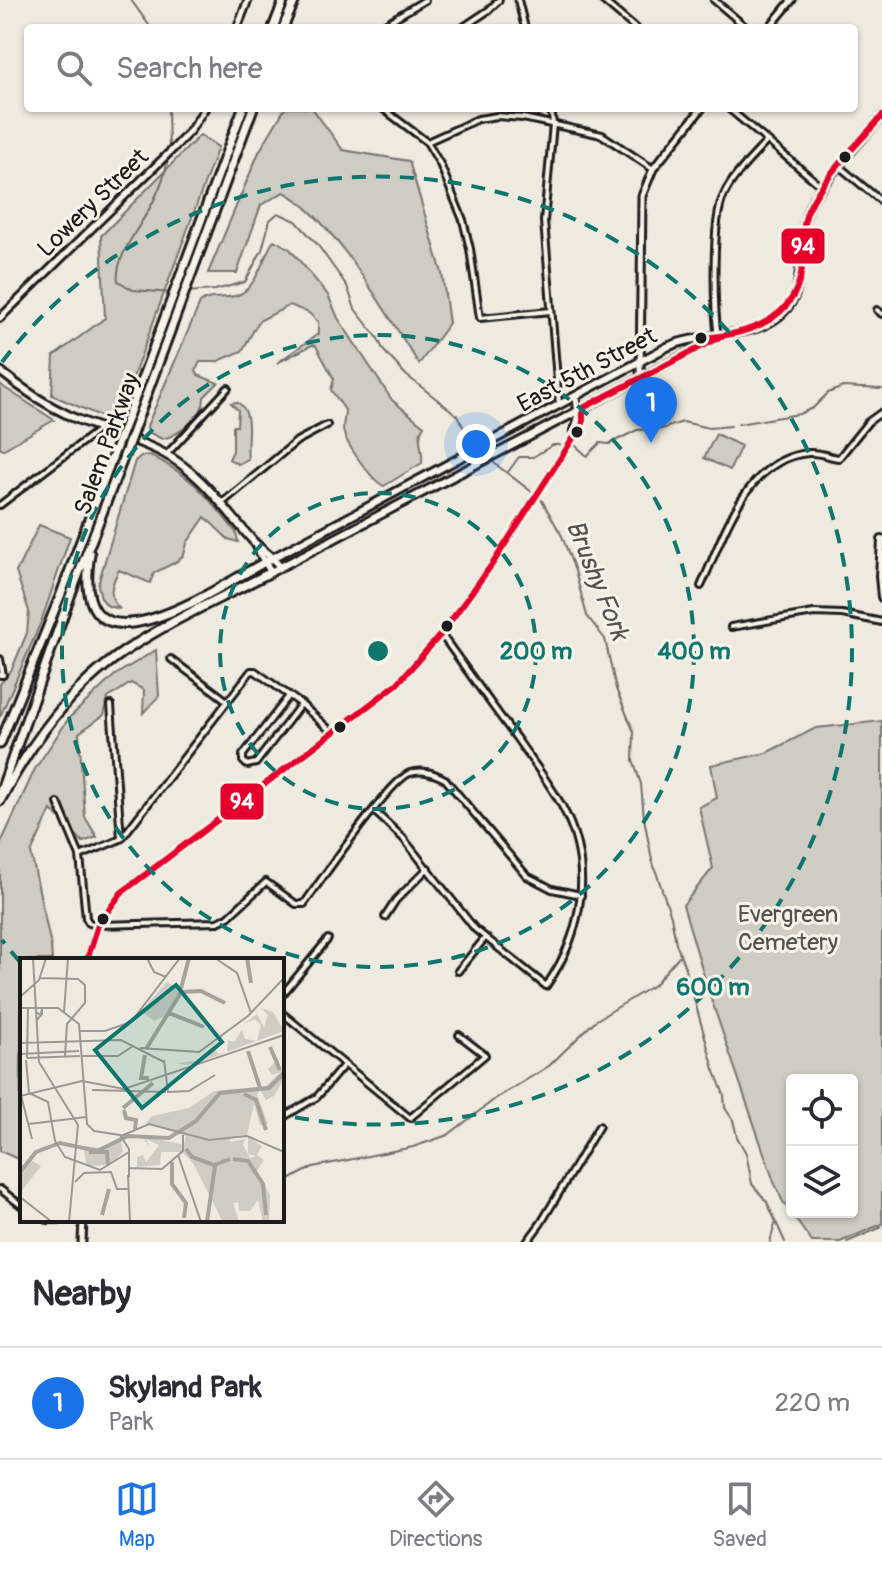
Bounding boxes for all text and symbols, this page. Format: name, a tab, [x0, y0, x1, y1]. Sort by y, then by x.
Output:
search box	[24, 24, 858, 112]
icon: search	[52, 46, 96, 90]
text: Search here	[116, 50, 263, 87]
street label: Lowery Street	[31, 143, 155, 263]
unlabelled marker	[837, 149, 853, 165]
line badge: 94	[780, 227, 826, 265]
text: 94	[791, 233, 815, 261]
street label: East 5th Street	[512, 321, 662, 419]
unlabelled marker	[693, 330, 709, 346]
street label: Salem Parkway	[68, 369, 146, 519]
pin: 1	[625, 377, 677, 443]
your location	[456, 424, 496, 464]
unlabelled marker	[569, 424, 585, 440]
water label: Brushy Fork	[559, 516, 636, 646]
unlabelled marker	[439, 618, 455, 634]
centre of rings	[364, 637, 392, 665]
text: 200 m	[500, 637, 572, 666]
text: 400 m	[657, 637, 731, 666]
unlabelled marker	[332, 719, 348, 735]
line badge: 94	[219, 782, 265, 821]
text: 94	[230, 788, 254, 816]
park label: Evergreen Cemetery	[738, 900, 838, 957]
unlabelled marker	[95, 911, 111, 927]
inset map	[20, 958, 284, 1222]
text: 600 m	[676, 973, 750, 1002]
map controls	[786, 1074, 858, 1218]
button: locate	[786, 1074, 858, 1146]
button: layers	[786, 1146, 858, 1218]
text: Nearby	[32, 1273, 131, 1316]
text: Skyland Park	[108, 1369, 262, 1406]
text: 1	[53, 1387, 63, 1419]
text: 220 m	[774, 1387, 850, 1419]
text: Park	[108, 1406, 154, 1438]
tab: Map	[115, 1477, 159, 1553]
tab: Directions	[389, 1477, 482, 1553]
tab: Saved	[712, 1477, 767, 1553]

